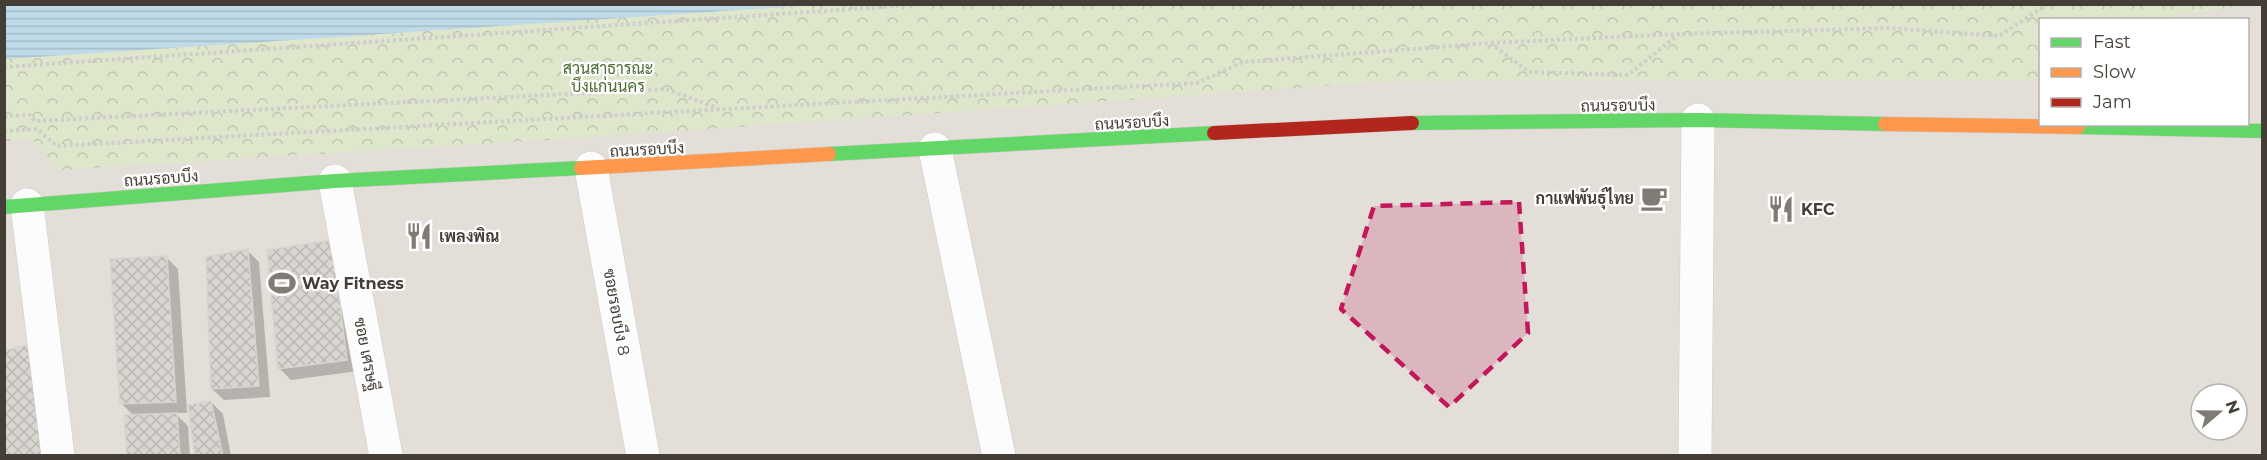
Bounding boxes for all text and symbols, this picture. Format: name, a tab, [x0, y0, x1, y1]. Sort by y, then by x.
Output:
legend	[2039, 18, 2249, 126]
text: Fast	[2093, 31, 2131, 53]
park label: สวนสาธารณะ บึงแก่นนคร	[563, 59, 653, 96]
text: Slow	[2093, 61, 2136, 83]
text: Jam	[2092, 91, 2132, 113]
street label: ถนนรอบบึง	[1580, 94, 1656, 116]
street label: ถนนรอบบึง	[1094, 110, 1170, 134]
street label: ถนนรอบบึง	[609, 137, 685, 161]
street label: ถนนรอบบึง	[123, 165, 199, 191]
cafe icon: กาแฟพันธุ์ไทย	[1639, 183, 1669, 213]
place label: กาแฟพันธุ์ไทย	[1536, 187, 1634, 210]
restaurant icon: KFC	[1766, 194, 1796, 224]
place label: KFC	[1801, 200, 1835, 219]
restaurant icon: เพลงพิณ	[404, 221, 434, 251]
place label: เพลงพิณ	[439, 226, 499, 246]
street label: ซอยรอบบึง 8	[600, 267, 634, 357]
sports icon: Way Fitness	[267, 268, 297, 298]
place label: Way Fitness	[302, 274, 404, 293]
street label: ซอย เศรษฐี	[349, 315, 385, 393]
north arrow	[2189, 382, 2249, 442]
text: N	[2221, 398, 2244, 416]

